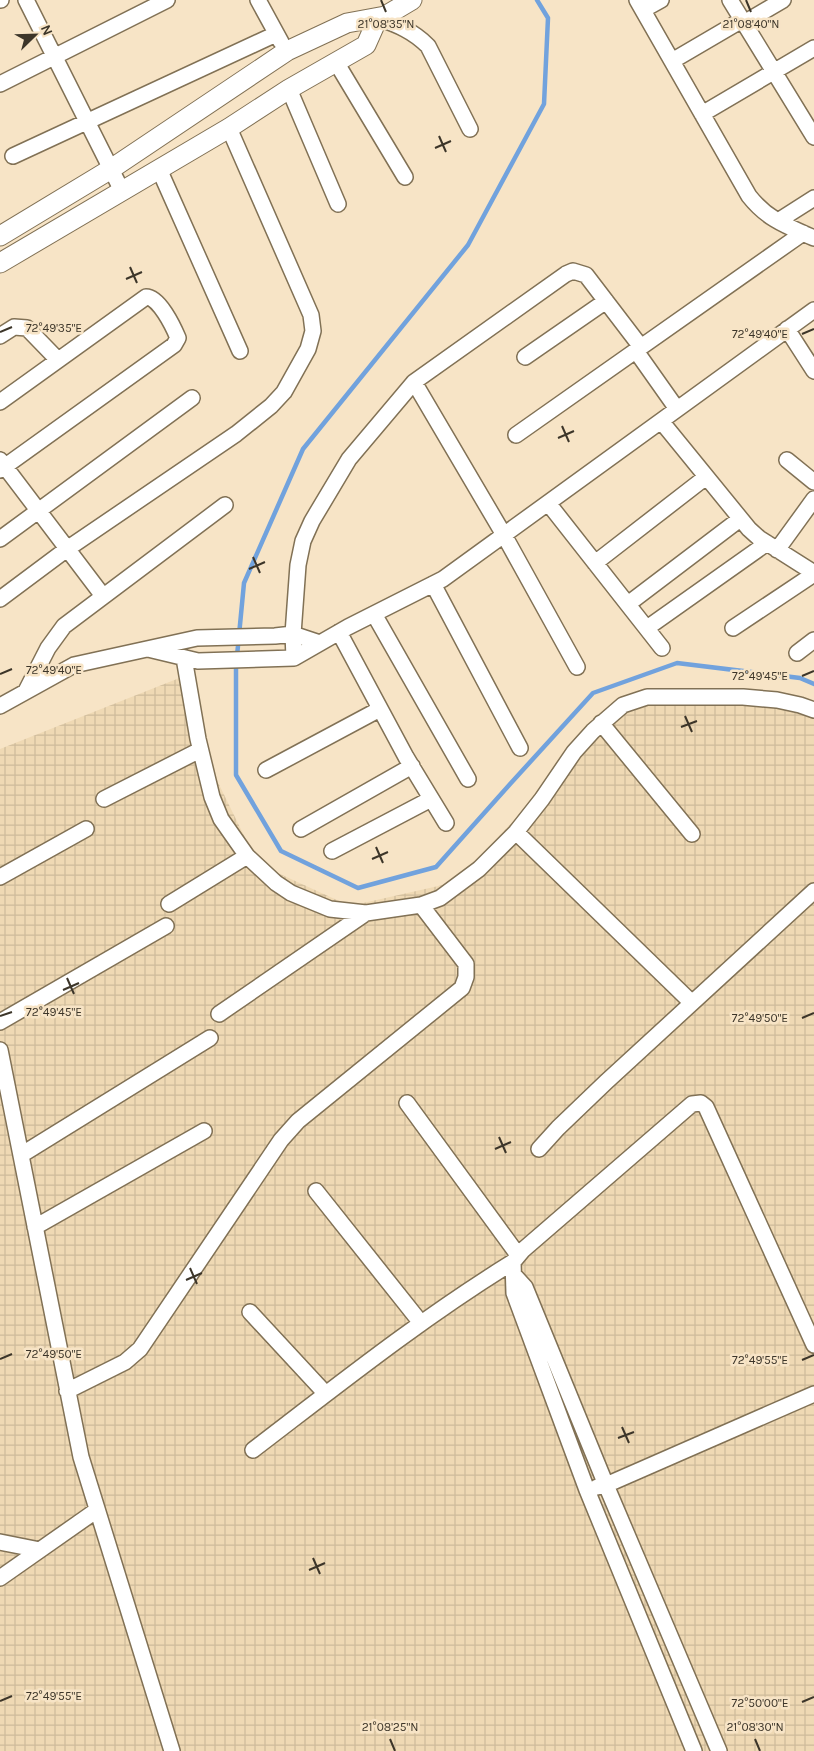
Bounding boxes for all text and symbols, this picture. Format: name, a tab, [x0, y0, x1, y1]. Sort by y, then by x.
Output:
north arrow	[10, 10, 60, 60]
text: 21°08'35"N	[358, 17, 414, 31]
text: 21°08'40"N	[723, 17, 779, 31]
text: N	[37, 22, 56, 38]
text: 72°49'35"E	[26, 321, 82, 335]
text: 72°49'40"E	[732, 327, 788, 341]
text: 72°49'40"E	[26, 663, 82, 677]
text: 72°49'45"E	[732, 669, 788, 683]
text: 72°49'45"E	[26, 1005, 82, 1019]
text: 72°49'50"E	[732, 1011, 788, 1025]
text: 72°49'50"E	[26, 1347, 82, 1361]
text: 72°49'55"E	[732, 1353, 788, 1367]
text: 72°49'55"E	[26, 1689, 82, 1703]
text: 72°50'00"E	[732, 1696, 788, 1710]
text: 21°08'25"N	[362, 1720, 418, 1734]
text: 21°08'30"N	[726, 1720, 784, 1734]

